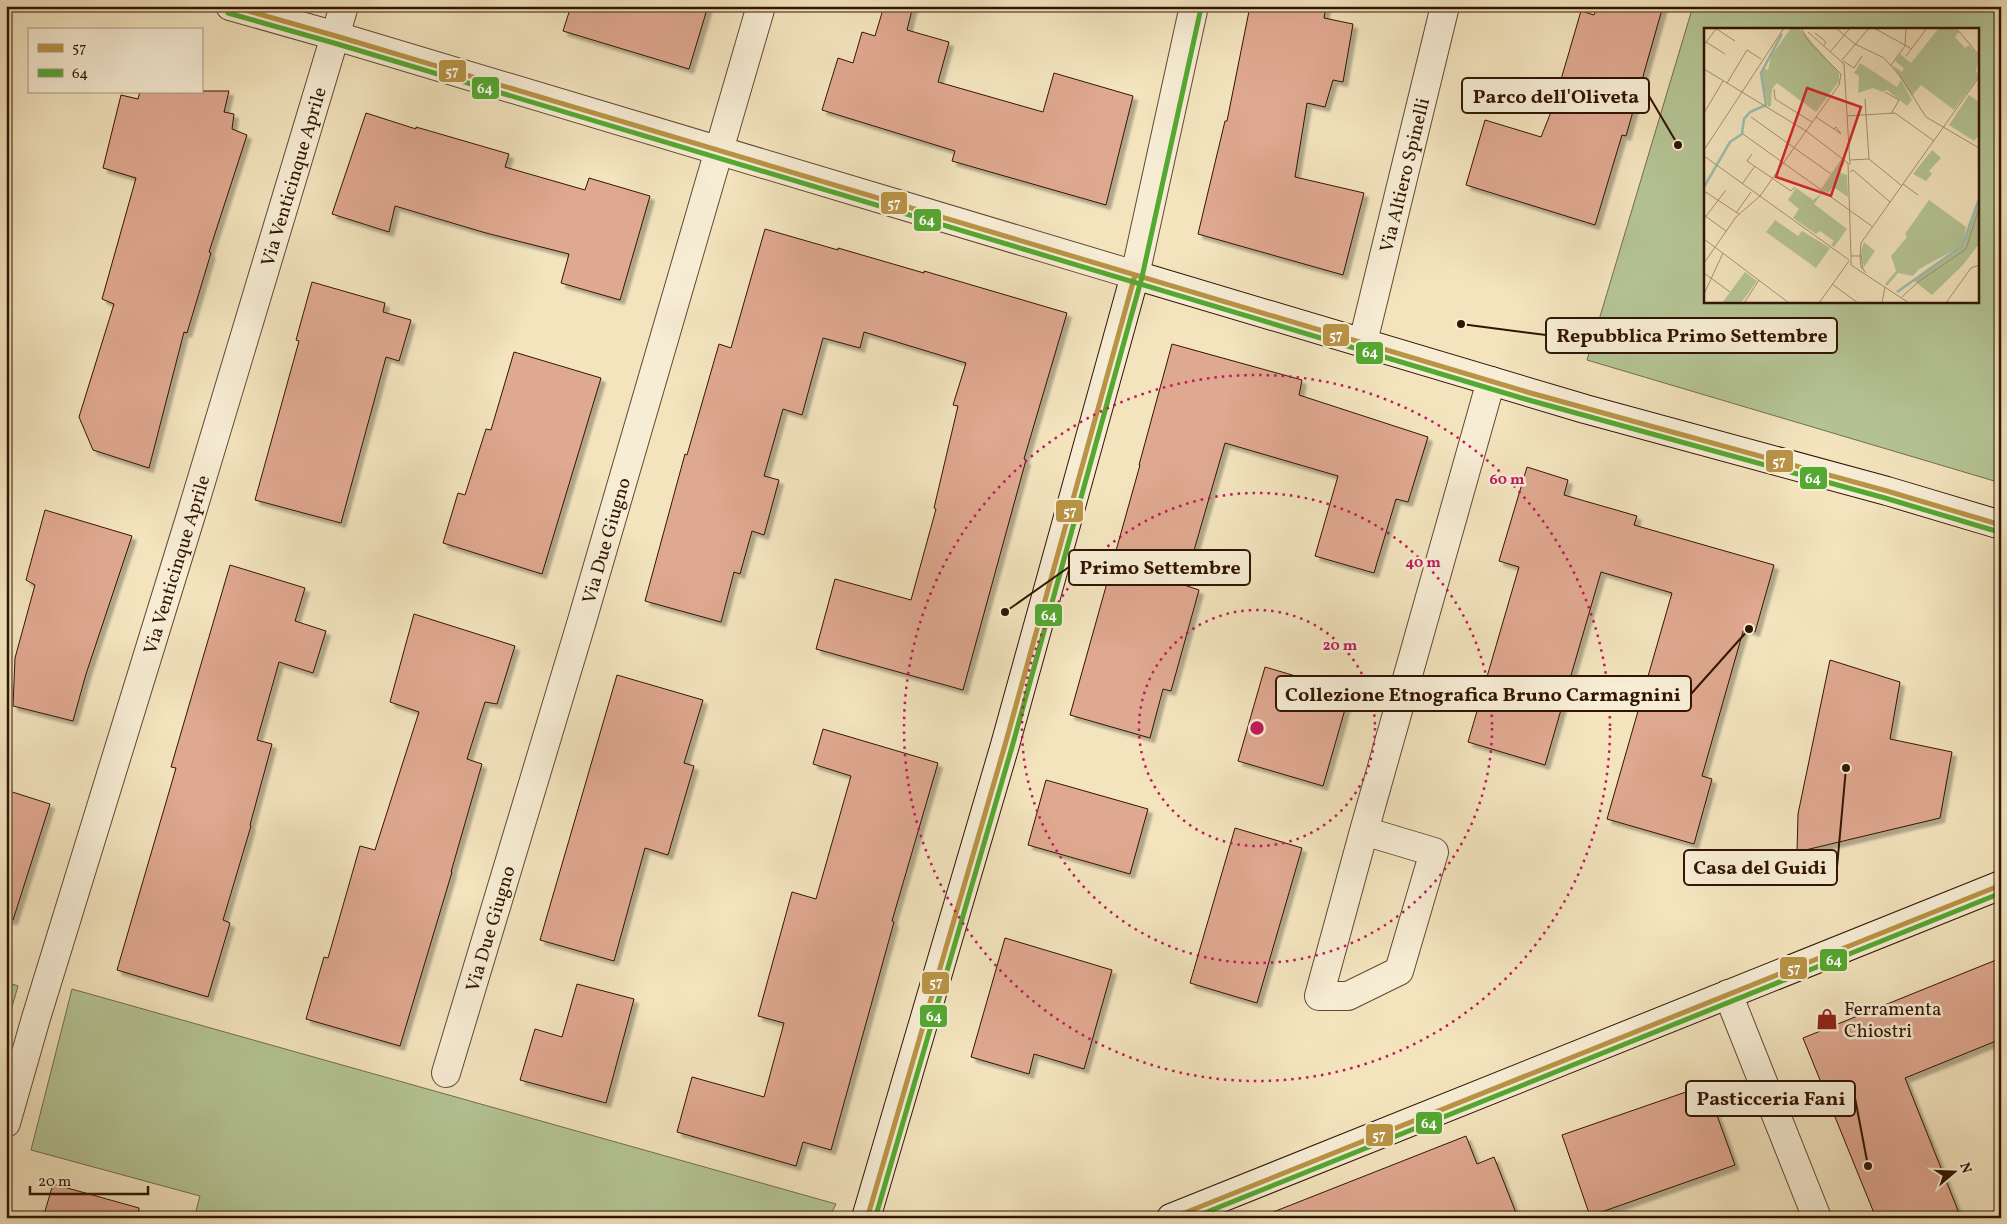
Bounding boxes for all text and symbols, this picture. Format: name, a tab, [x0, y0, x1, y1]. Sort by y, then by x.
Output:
legend	[28, 28, 202, 92]
inset map	[1704, 28, 1980, 302]
text: 57	[72, 38, 87, 59]
line badge: 57	[438, 59, 467, 83]
text: 57	[445, 63, 459, 82]
text: 64	[72, 64, 88, 85]
line badge: 64	[471, 76, 500, 100]
callout: Parco dell'Oliveta	[1462, 78, 1649, 113]
text: 64	[477, 80, 493, 99]
street label: Via Venticinque Aprile	[255, 84, 334, 270]
text: Parco dell'Oliveta	[1473, 84, 1639, 112]
street label: Via Altiero Spinelli	[1374, 95, 1437, 255]
line badge: 57	[880, 191, 908, 215]
text: 57	[887, 195, 901, 214]
line badge: 64	[913, 208, 942, 232]
text: 64	[919, 212, 935, 231]
callout: Repubblica Primo Settembre	[1546, 318, 1837, 353]
line badge: 57	[1322, 323, 1350, 347]
text: Repubblica Primo Settembre	[1556, 323, 1828, 351]
text: 57	[1329, 327, 1343, 346]
line badge: 64	[1355, 341, 1384, 365]
text: 64	[1362, 344, 1378, 363]
line badge: 57	[1765, 449, 1794, 473]
text: 57	[1772, 453, 1786, 472]
line badge: 64	[1799, 466, 1828, 490]
text: 60 m	[1490, 470, 1525, 491]
text: 64	[1805, 470, 1821, 489]
street label: Via Venticinque Aprile	[138, 472, 217, 658]
street label: Via Due Giugno	[577, 475, 638, 607]
line badge: 57	[1055, 499, 1084, 523]
text: 57	[1063, 503, 1077, 522]
callout: Primo Settembre	[1069, 550, 1250, 585]
text: 40 m	[1405, 553, 1441, 574]
text: Primo Settembre	[1079, 555, 1241, 583]
line badge: 64	[1034, 603, 1063, 627]
text: 64	[1041, 607, 1057, 626]
text: 20 m	[1323, 636, 1358, 657]
callout: Collezione Etnografica Bruno Carmagnini	[1276, 676, 1691, 711]
text: Collezione Etnografica Bruno Carmagnini	[1285, 682, 1681, 710]
centre of rings	[1248, 719, 1266, 737]
callout: Casa del Guidi	[1684, 850, 1837, 885]
text: Casa del Guidi	[1693, 855, 1827, 883]
street label: Via Due Giugno	[460, 863, 523, 995]
line badge: 64	[1819, 948, 1848, 972]
text: 64	[1826, 952, 1842, 971]
line badge: 57	[1779, 956, 1808, 980]
text: 57	[1787, 960, 1801, 979]
line badge: 57	[921, 971, 950, 995]
text: 57	[929, 974, 943, 993]
place label: Ferramenta Chiostri	[1844, 997, 1941, 1045]
line badge: 64	[919, 1004, 948, 1028]
shop icon: Ferramenta Chiostri	[1814, 1006, 1840, 1032]
text: 64	[926, 1008, 942, 1027]
callout: Pasticceria Fani	[1686, 1081, 1855, 1116]
text: Pasticceria Fani	[1696, 1086, 1846, 1114]
line badge: 64	[1415, 1111, 1443, 1135]
text: 64	[1421, 1115, 1437, 1134]
line badge: 57	[1365, 1123, 1394, 1147]
text: 57	[1372, 1127, 1386, 1146]
north arrow	[1930, 1146, 1980, 1196]
text: N	[1954, 1160, 1976, 1176]
scale bar	[30, 1164, 148, 1196]
text: 20 m	[38, 1172, 71, 1193]

